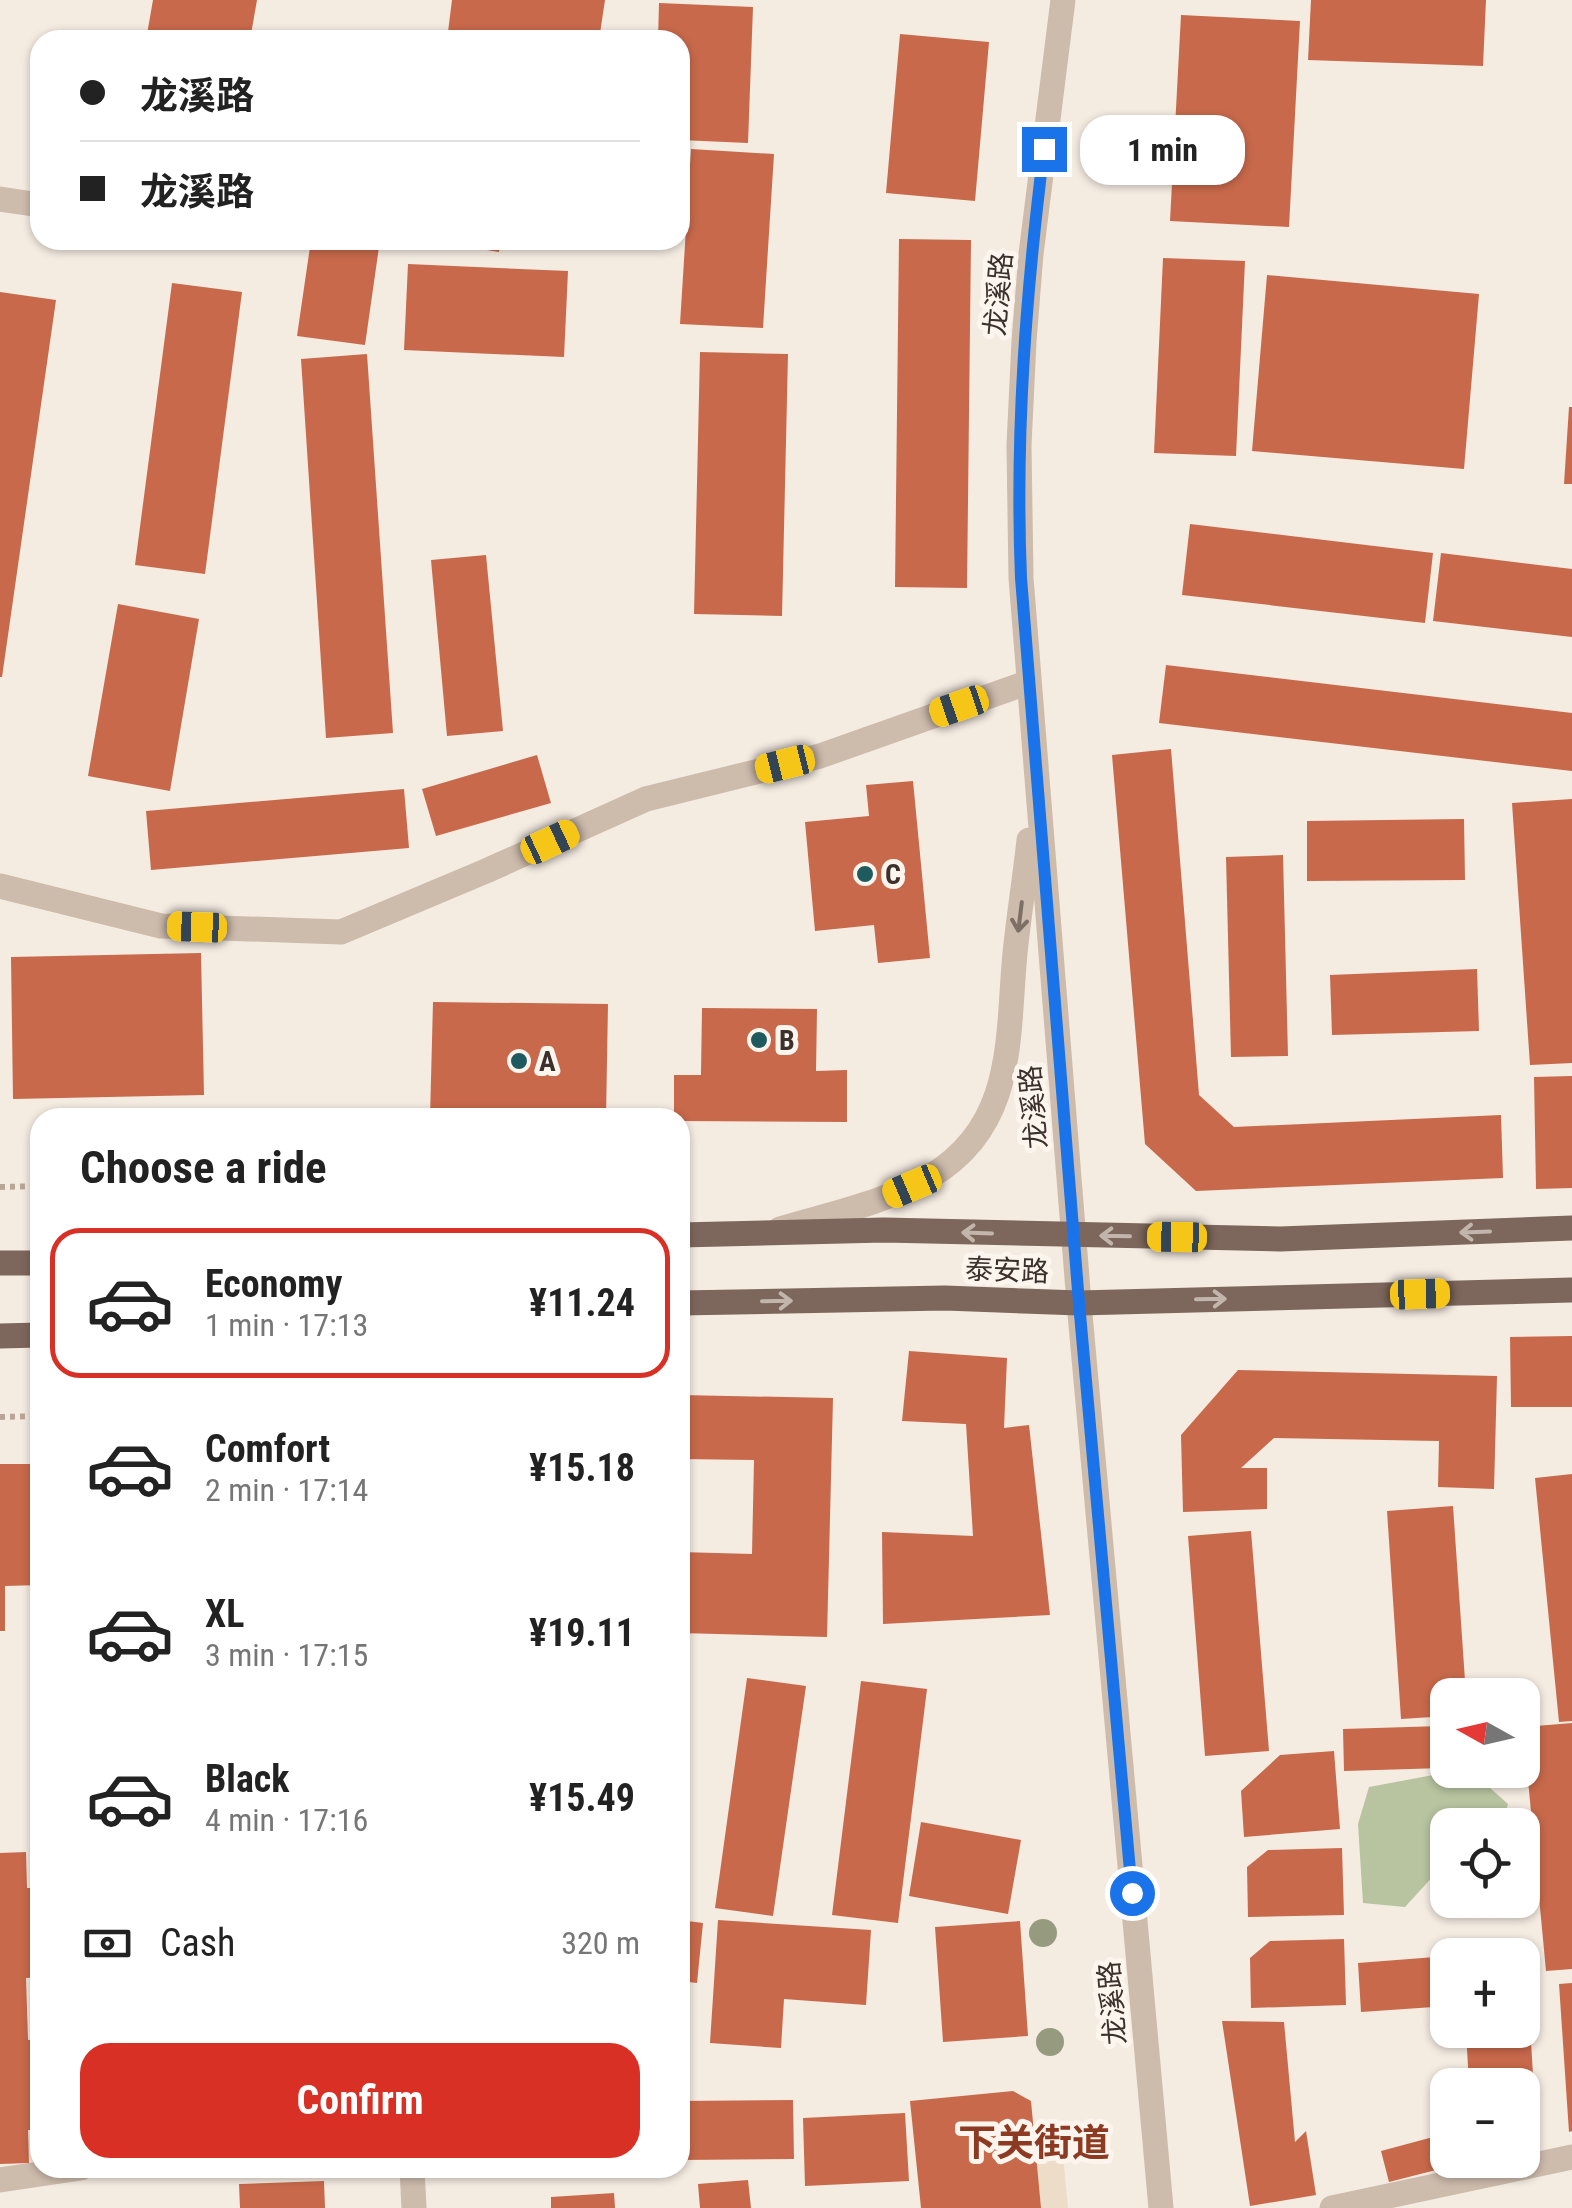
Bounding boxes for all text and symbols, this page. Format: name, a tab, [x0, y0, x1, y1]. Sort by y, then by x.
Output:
text: 龙溪路	[140, 74, 254, 118]
callout: 1 min	[1079, 114, 1244, 184]
route end	[1022, 127, 1067, 172]
text: 1 min	[1127, 131, 1198, 169]
text: 龙溪路	[140, 170, 254, 214]
street label: 龙溪路	[978, 251, 1019, 337]
car	[926, 682, 992, 730]
car	[752, 742, 818, 786]
car	[516, 816, 584, 868]
place label: C	[885, 858, 901, 891]
marker: C	[854, 863, 876, 885]
one-way arrow	[1010, 900, 1029, 932]
car	[166, 911, 228, 943]
place label: B	[779, 1024, 795, 1057]
marker: B	[748, 1029, 770, 1051]
place label: A	[539, 1045, 556, 1078]
marker: A	[508, 1050, 530, 1072]
street label: 龙溪路	[1013, 1064, 1054, 1150]
text: Choose a ride	[80, 1141, 327, 1194]
car	[879, 1160, 945, 1212]
car	[1147, 1221, 1207, 1253]
one-way arrow	[1459, 1222, 1491, 1241]
one-way arrow	[962, 1223, 994, 1242]
one-way arrow	[1099, 1226, 1132, 1246]
street label: 泰安路	[964, 1253, 1050, 1288]
icon: car	[85, 1258, 175, 1348]
text: Economy	[205, 1262, 342, 1306]
car	[1389, 1278, 1451, 1310]
text: ¥11.24	[529, 1281, 635, 1325]
one-way arrow	[1195, 1290, 1227, 1309]
one-way arrow	[760, 1292, 793, 1310]
text: 1 min · 17:13	[205, 1306, 368, 1344]
icon: car	[85, 1423, 175, 1513]
text: Comfort	[205, 1427, 330, 1471]
text: ¥15.18	[529, 1446, 635, 1490]
text: 2 min · 17:14	[205, 1471, 368, 1509]
icon: car	[85, 1588, 175, 1678]
text: XL	[205, 1592, 244, 1636]
text: ¥19.11	[529, 1611, 635, 1655]
text: 3 min · 17:15	[205, 1636, 368, 1674]
north arrow	[1430, 1678, 1540, 1788]
map controls	[1430, 1678, 1540, 2178]
icon: car	[85, 1753, 175, 1843]
text: Black	[205, 1757, 289, 1801]
text: ¥15.49	[529, 1776, 635, 1820]
text: 4 min · 17:16	[205, 1801, 368, 1839]
button: locate	[1430, 1808, 1540, 1918]
route start	[1110, 1871, 1155, 1916]
icon: cash	[80, 1916, 135, 1971]
text: Cash	[160, 1921, 235, 1965]
text: 320 m	[561, 1924, 640, 1962]
button: +	[1430, 1938, 1540, 2048]
street label: 龙溪路	[1092, 1960, 1133, 2046]
button: Confirm	[80, 2043, 640, 2158]
button: −	[1430, 2068, 1540, 2178]
district label: 下关街道	[958, 2121, 1110, 2165]

